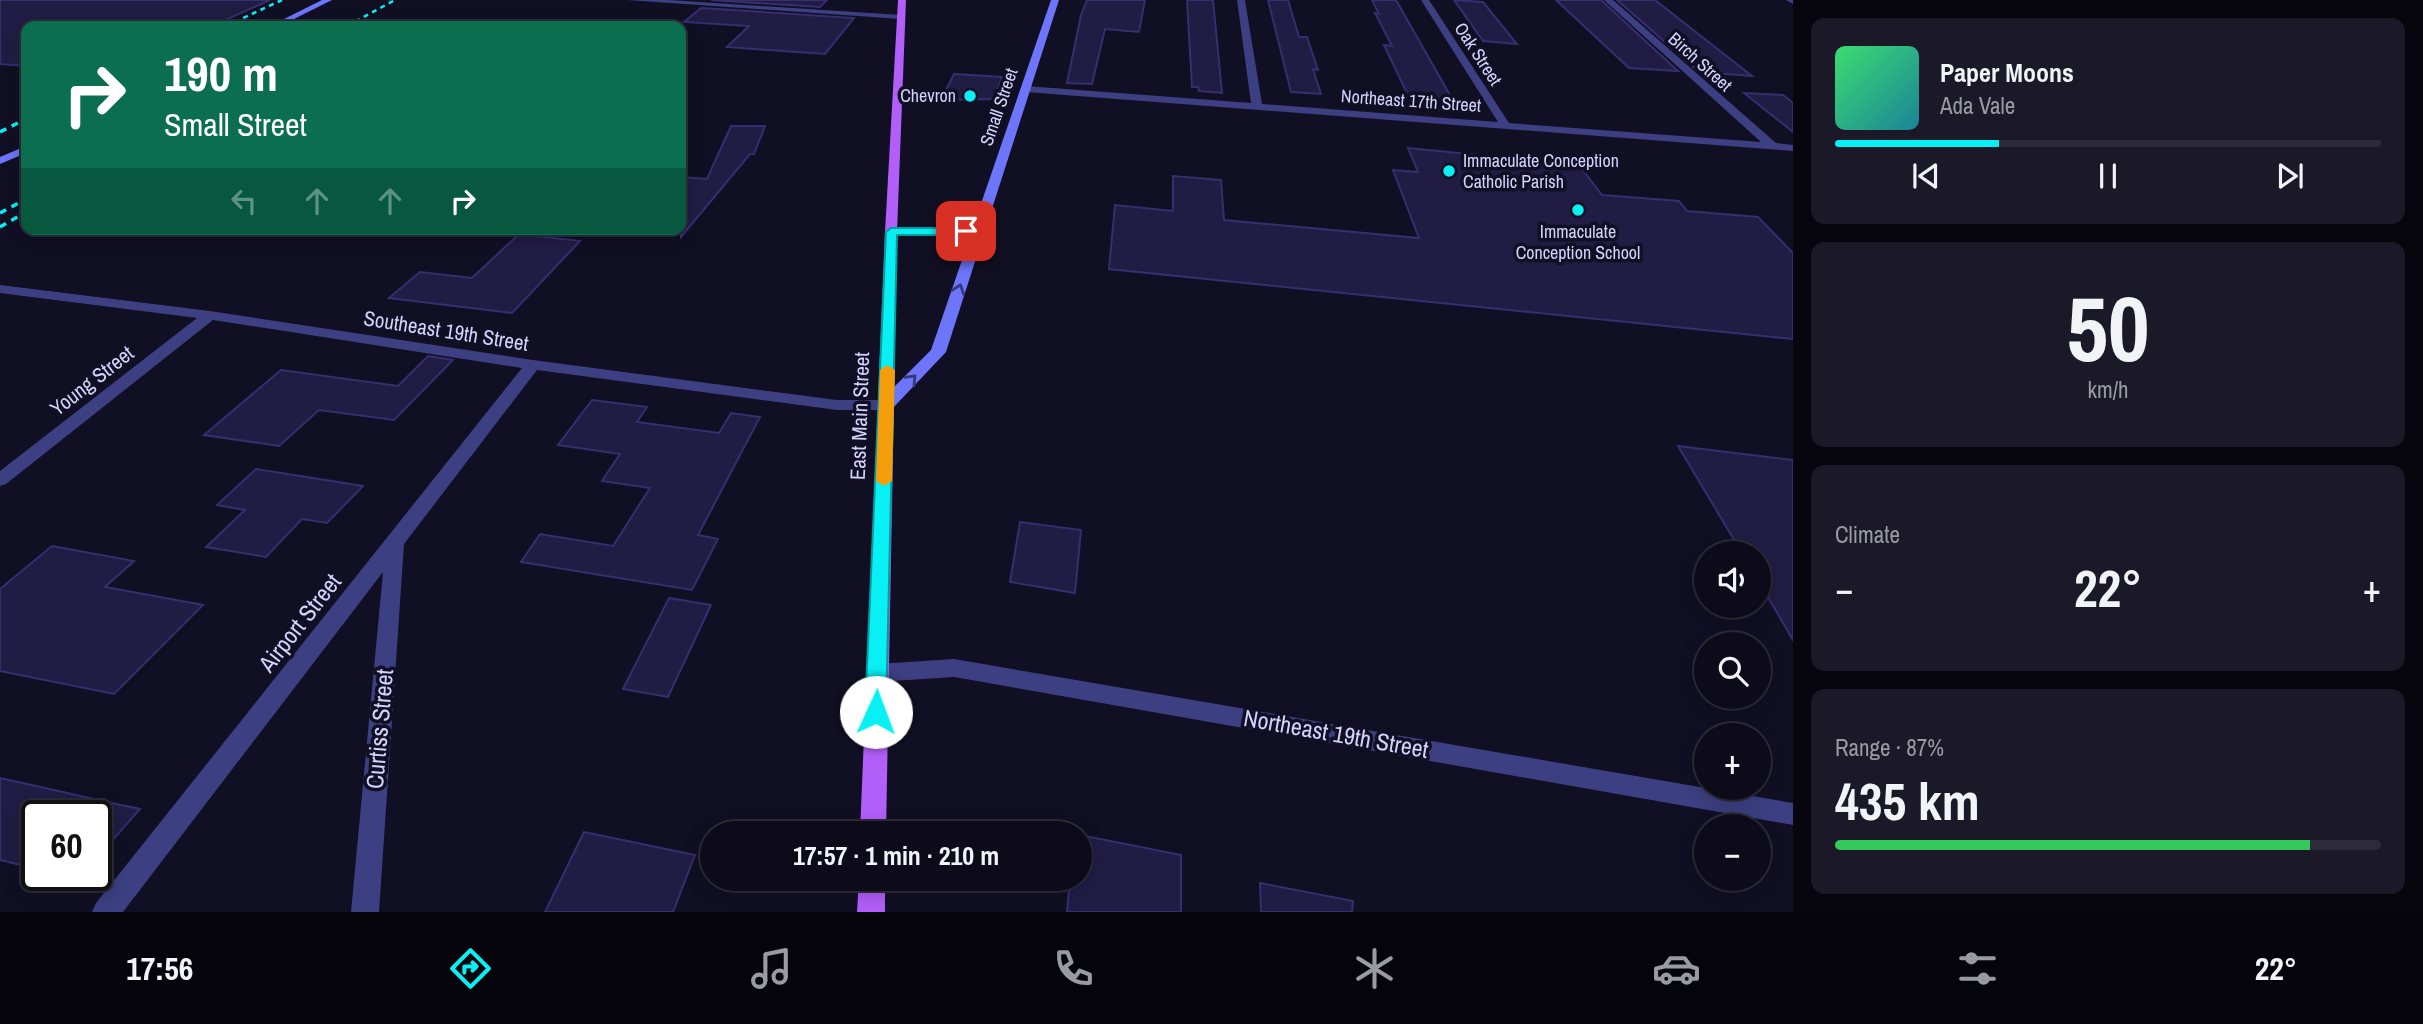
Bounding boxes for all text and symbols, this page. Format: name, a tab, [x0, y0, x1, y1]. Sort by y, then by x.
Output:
street label: Oak Street	[1449, 17, 1508, 90]
street label: Birch Street	[1663, 26, 1738, 97]
text: 190 m	[164, 40, 278, 106]
icon: right	[49, 49, 140, 140]
text: Paper Moons	[1940, 55, 2074, 90]
street label: Small Street	[974, 65, 1023, 149]
place label: Chevron	[900, 83, 956, 108]
street label: Northeast 17th Street	[1340, 83, 1482, 118]
marker: Chevron	[962, 88, 978, 104]
text: Ada Vale	[1940, 90, 2015, 121]
text: Small Street	[164, 103, 307, 146]
place label: Immaculate Conception Catholic Parish	[1463, 148, 1619, 194]
icon: previous	[1907, 157, 1945, 195]
icon: pause	[2089, 157, 2127, 195]
icon: next	[2271, 157, 2309, 195]
marker: Immaculate Conception Catholic Parish	[1441, 163, 1457, 179]
icon: left	[225, 182, 263, 220]
icon: ahead	[298, 182, 336, 220]
icon: ahead	[371, 182, 409, 220]
icon: right	[444, 182, 482, 220]
pin	[936, 201, 996, 261]
marker: Immaculate Conception School	[1570, 202, 1586, 218]
icon: arrive	[947, 212, 985, 250]
place label: Immaculate Conception School	[1516, 219, 1640, 265]
text: 50	[2067, 267, 2150, 389]
one-way arrow	[951, 283, 965, 296]
street label: Southeast 19th Street	[362, 303, 531, 358]
street label: Young Street	[44, 339, 140, 423]
street label: East Main Street	[843, 351, 876, 481]
one-way arrow	[903, 374, 916, 387]
text: km/h	[2088, 374, 2128, 405]
text: Climate	[1835, 519, 1900, 550]
map controls	[1694, 541, 1771, 891]
button: sound	[1694, 541, 1771, 618]
text: 22°	[2074, 553, 2142, 623]
text: −	[1835, 563, 1853, 614]
text: +	[2363, 563, 2381, 614]
street label: Airport Street	[250, 566, 348, 679]
button: search	[1694, 632, 1771, 709]
street label: Curtiss Street	[358, 667, 400, 790]
position arrow	[839, 675, 913, 749]
street label: Northeast 19th Street	[1241, 701, 1432, 765]
button: +	[1694, 723, 1771, 800]
text: Range · 87%	[1835, 732, 1944, 763]
text: 435 km	[1835, 766, 1980, 836]
speed limit sign: 60	[21, 800, 112, 891]
button: −	[1694, 814, 1771, 891]
text: 17:57 · 1 min · 210 m	[793, 838, 999, 873]
icon: directions	[446, 944, 495, 993]
icon: music	[747, 944, 796, 993]
icon: phone	[1049, 944, 1098, 993]
icon: climate	[1350, 944, 1399, 993]
icon: car	[1652, 944, 1701, 993]
icon: filters	[1953, 944, 2002, 993]
text: 17:56	[126, 947, 193, 990]
text: 22°	[2255, 947, 2297, 990]

